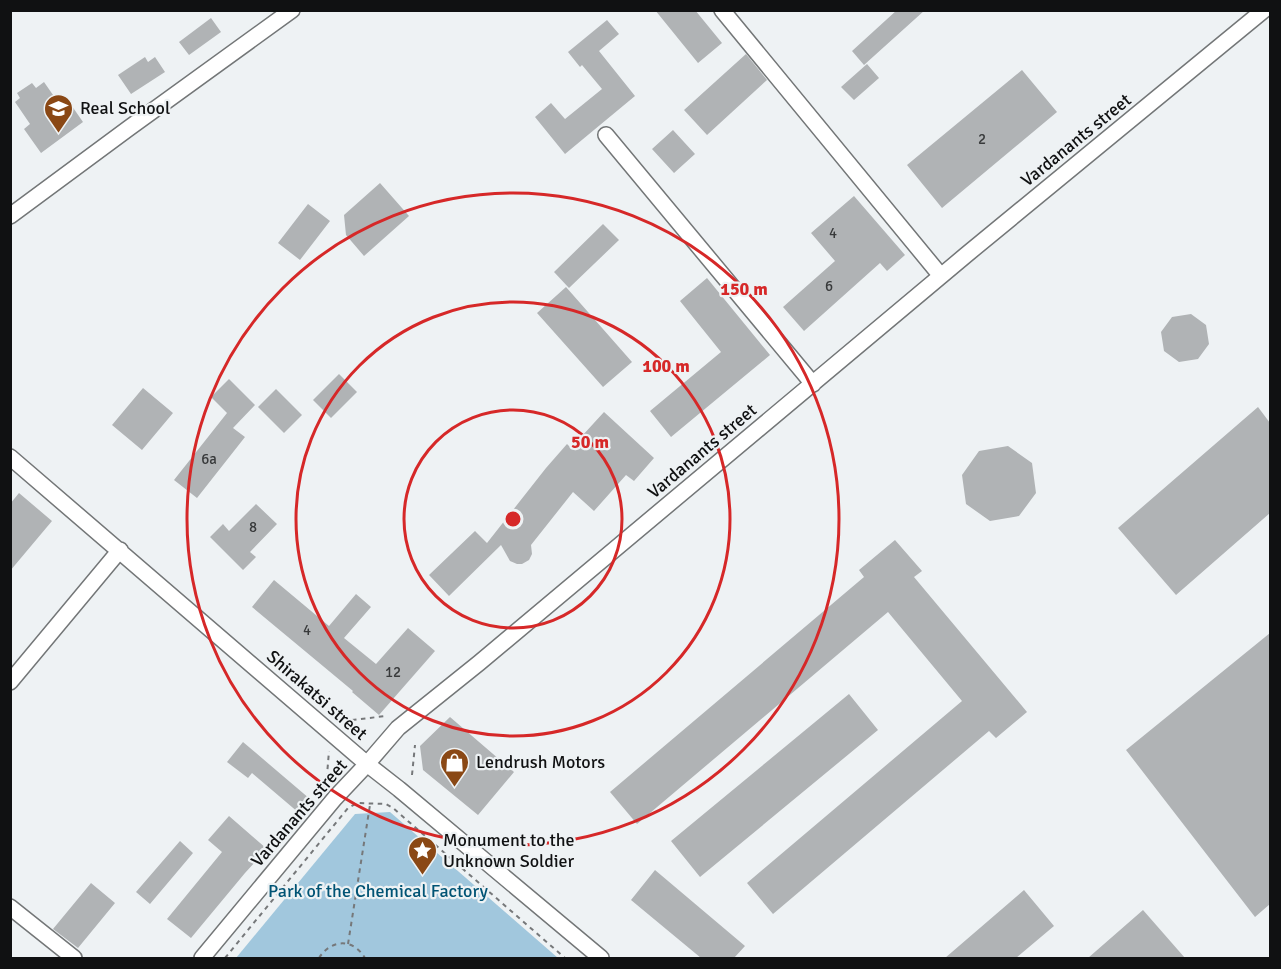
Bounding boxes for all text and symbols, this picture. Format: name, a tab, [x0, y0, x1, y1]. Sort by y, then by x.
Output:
street label: Vardanants street	[1016, 89, 1136, 191]
school or university icon: Real School	[43, 92, 75, 134]
place label: Real School	[80, 97, 170, 119]
house number: 2	[978, 130, 986, 148]
house number: 4	[829, 224, 837, 242]
house number: 6	[825, 277, 833, 295]
text: 150 m	[720, 278, 768, 300]
text: 100 m	[642, 355, 690, 377]
street label: Vardanants street	[643, 399, 761, 503]
text: 50 m	[571, 431, 609, 453]
house number: 6a	[201, 450, 217, 468]
centre of rings	[503, 509, 523, 529]
house number: 8	[249, 518, 257, 536]
house number: 4	[303, 621, 311, 639]
street label: Shirakatsi street	[262, 645, 372, 745]
house number: 12	[385, 663, 401, 681]
shop icon: Lendrush Motors	[439, 746, 471, 788]
place label: Lendrush Motors	[476, 751, 605, 773]
street label: Vardanants street	[246, 755, 352, 871]
place label: Monument to the Unknown Soldier	[443, 829, 575, 872]
place icon: Monument to the Unknown Soldier	[406, 834, 438, 876]
park label: Park of the Chemical Factory	[268, 880, 489, 902]

